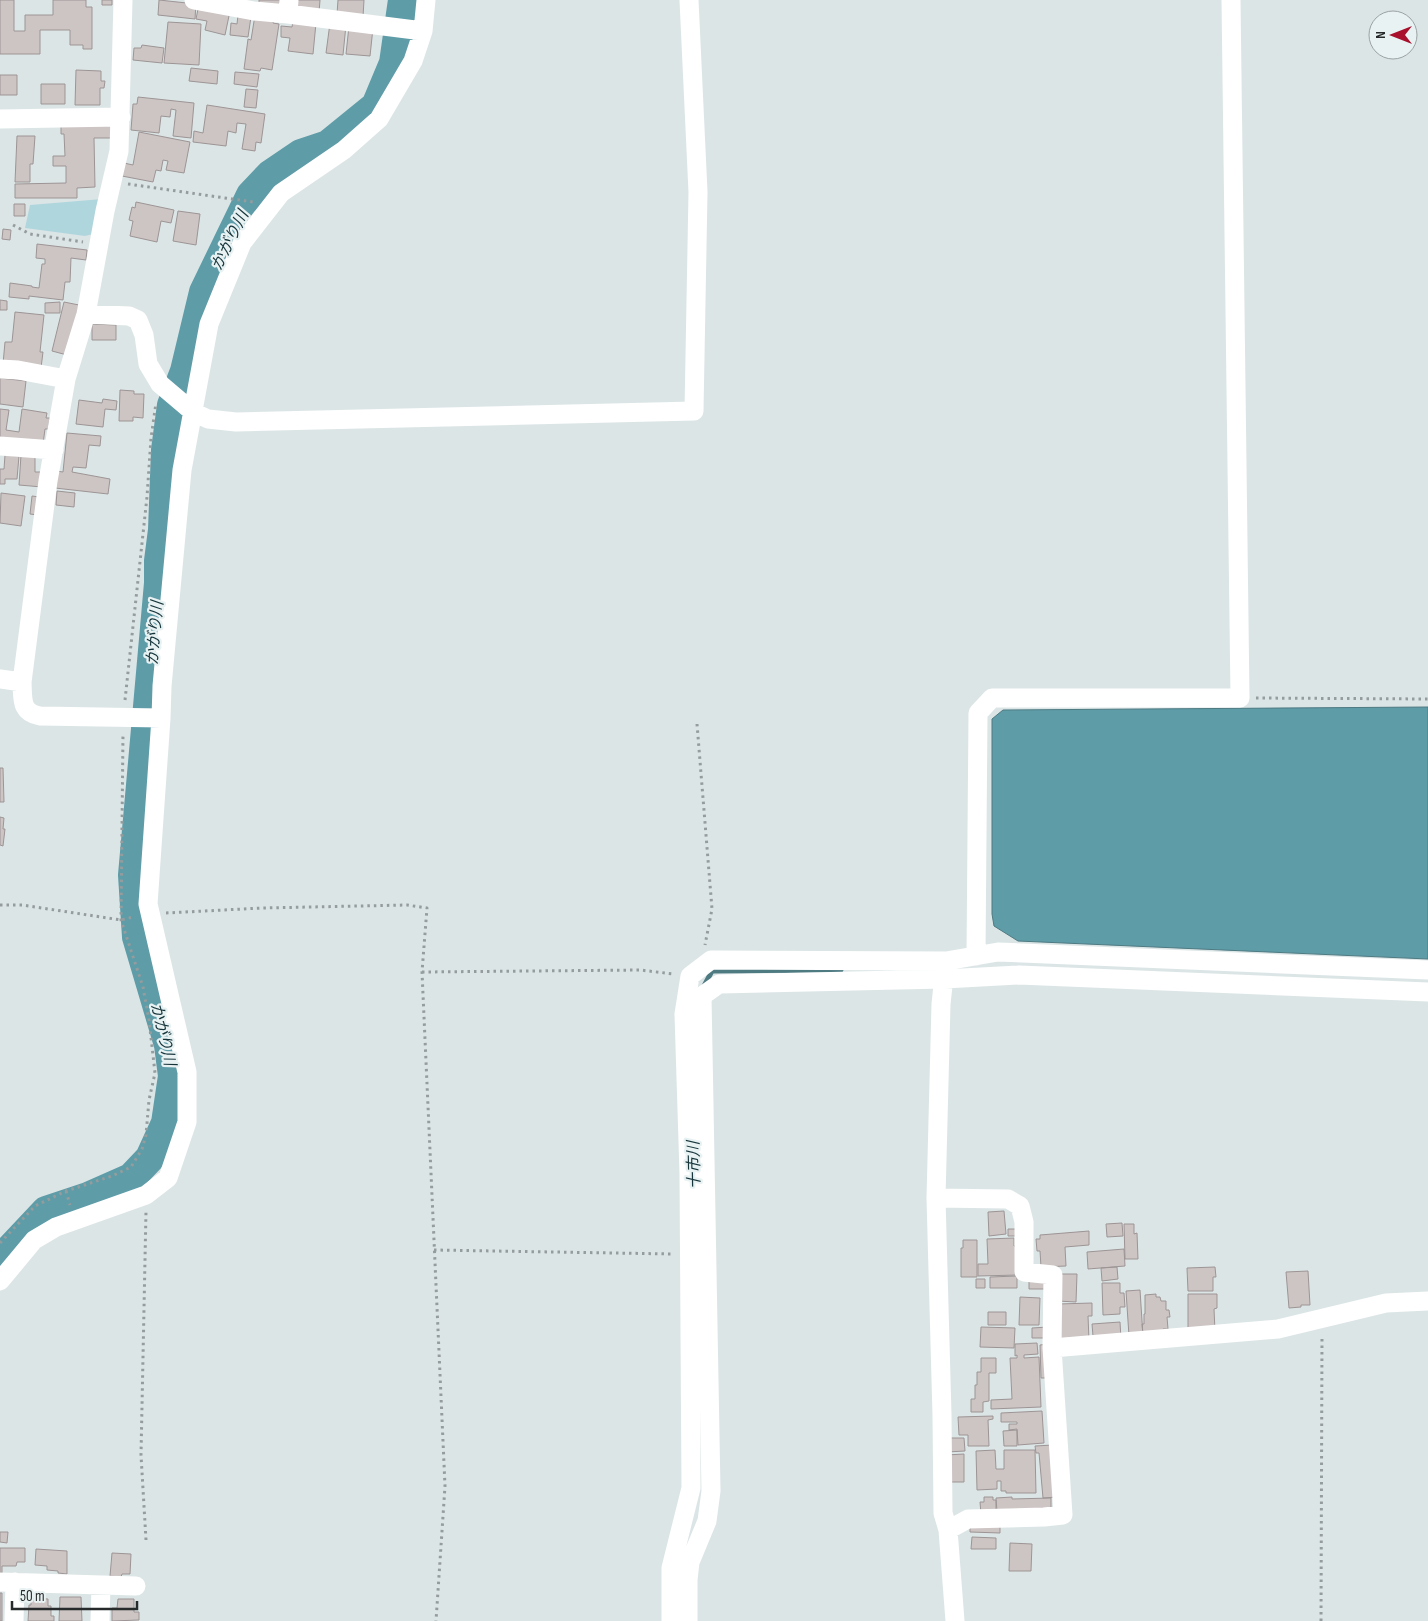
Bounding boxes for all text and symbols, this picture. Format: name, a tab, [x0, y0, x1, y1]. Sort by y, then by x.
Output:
north arrow	[1368, 10, 1418, 60]
text: N	[1372, 31, 1389, 39]
water label: かがり川	[208, 206, 254, 274]
water label: かがり川	[143, 598, 168, 666]
water label: かがり川	[146, 1001, 179, 1070]
water label: 十市川	[685, 1139, 704, 1189]
scale bar	[12, 1578, 138, 1610]
text: 50 m	[20, 1587, 45, 1606]

